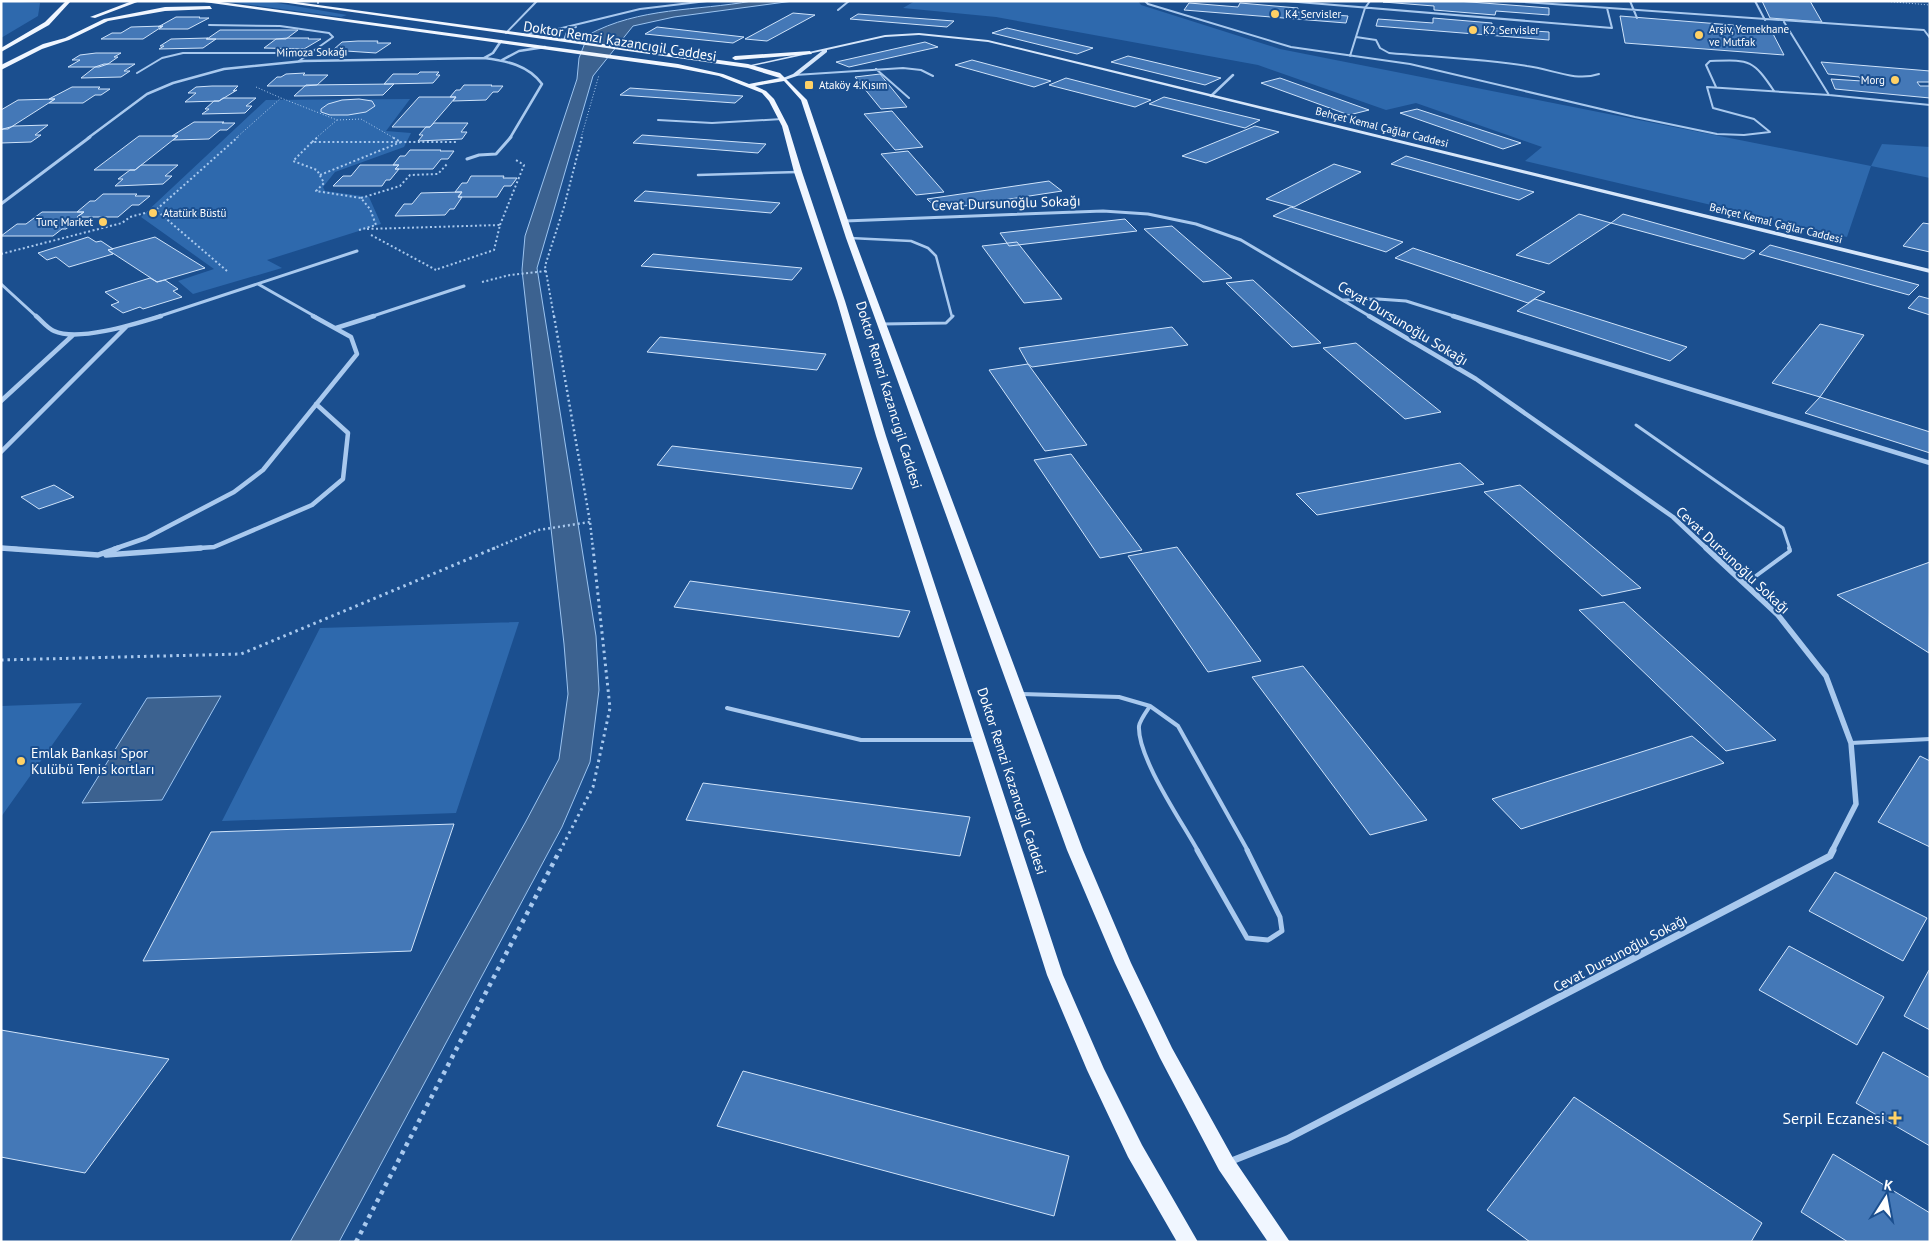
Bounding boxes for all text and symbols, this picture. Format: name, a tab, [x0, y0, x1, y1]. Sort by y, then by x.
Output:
place label: K4 Servisler	[1285, 7, 1341, 21]
marker: K4 Servisler	[1269, 8, 1281, 20]
street label: Doktor Remzi Kazancıgil Caddesi	[522, 17, 718, 65]
place label: Arşiv, Yemekhane ve Mutfak	[1709, 22, 1790, 49]
place label: K2 Servisler	[1483, 23, 1539, 37]
marker: K2 Servisler	[1467, 24, 1479, 36]
marker: Arşiv, Yemekhane ve Mutfak	[1693, 29, 1705, 41]
street label: Mimoza Sokağı	[276, 44, 348, 60]
place label: Morg	[1861, 73, 1885, 87]
marker: Morg	[1889, 74, 1901, 86]
place label: Ataköy 4.Kısım	[819, 78, 888, 92]
marker: Ataköy 4.Kısım	[803, 79, 815, 91]
street label: Behçet Kemal Çağlar Caddesi	[1314, 104, 1450, 150]
street label: Cevat Dursunoğlu Sokağı	[931, 191, 1081, 215]
street label: Behçet Kemal Çağlar Caddesi	[1708, 200, 1844, 246]
place label: Atatürk Büstü	[163, 206, 226, 220]
marker: Atatürk Büstü	[147, 207, 159, 219]
place label: Tunç Market	[36, 215, 93, 229]
marker: Tunç Market	[97, 216, 109, 228]
street label: Cevat Dursunoğlu Sokağı	[1334, 277, 1472, 369]
street label: Doktor Remzi Kazancıgil Caddesi	[852, 299, 926, 491]
street label: Cevat Dursunoğlu Sokağı	[1672, 503, 1794, 617]
street label: Doktor Remzi Kazancıgil Caddesi	[973, 685, 1051, 877]
place label: Emlak Bankası Spor Kulübü Tenis kortları	[31, 744, 154, 778]
marker: Emlak Bankası Spor Kulübü Tenis kortları	[15, 755, 27, 767]
street label: Cevat Dursunoğlu Sokağı	[1550, 910, 1690, 996]
place label: Serpil Eczanesi	[1783, 1108, 1885, 1128]
marker: Serpil Eczanesi	[1889, 1112, 1901, 1124]
north arrow	[1861, 1173, 1911, 1223]
text: K	[1882, 1176, 1895, 1195]

